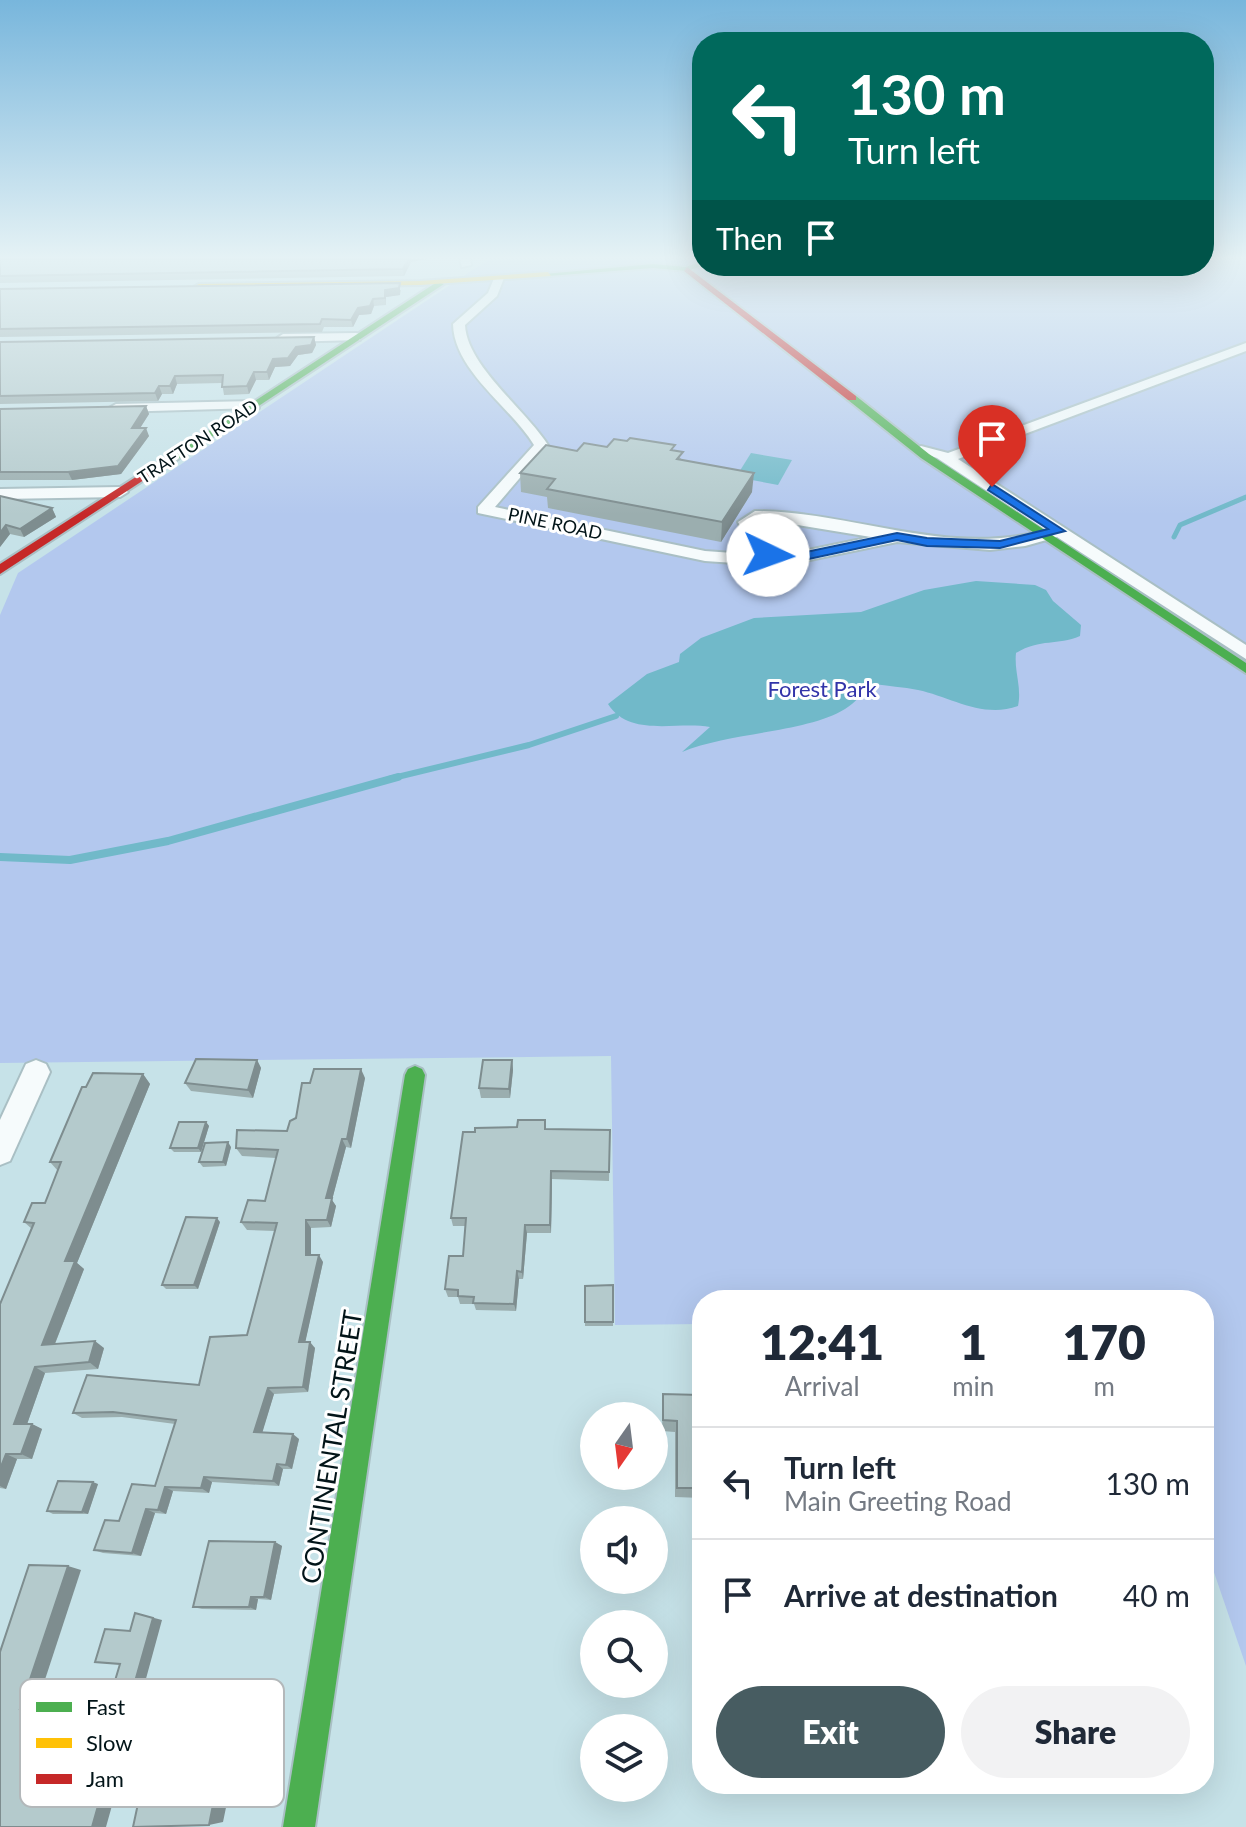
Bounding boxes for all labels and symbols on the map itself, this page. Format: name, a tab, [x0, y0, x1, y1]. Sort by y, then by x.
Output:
street label: TRAFTON ROAD	[134, 394, 261, 488]
pin	[958, 405, 1026, 487]
street label: PINE ROAD	[506, 502, 604, 544]
position arrow	[726, 513, 810, 597]
park label: Forest Park	[767, 675, 877, 702]
street label: CONTINENTAL STREET	[294, 1308, 368, 1586]
north arrow	[580, 1402, 668, 1490]
legend	[20, 1679, 284, 1807]
text: Fast	[86, 1693, 125, 1720]
text: Slow	[86, 1729, 133, 1756]
text: Jam	[86, 1765, 124, 1792]

